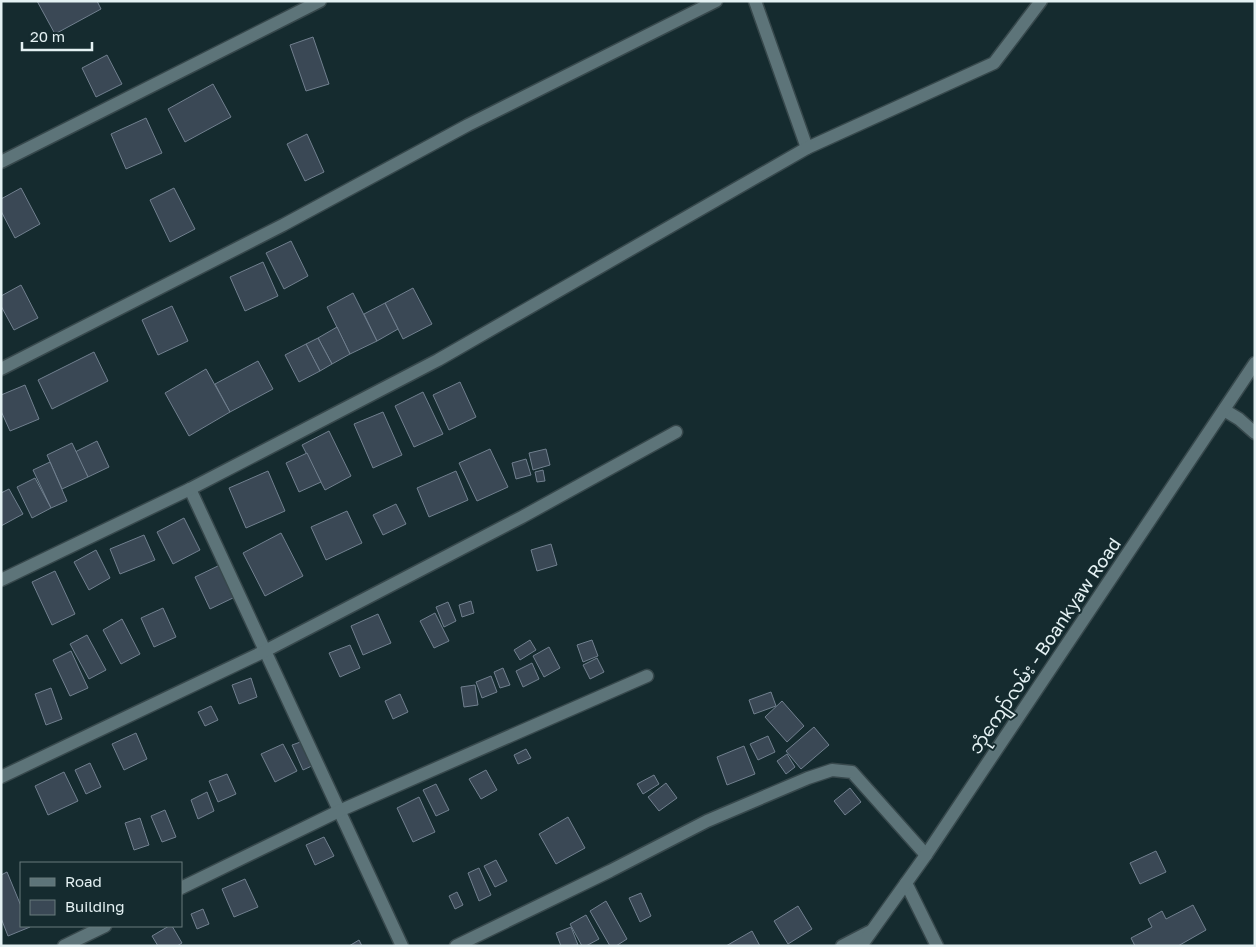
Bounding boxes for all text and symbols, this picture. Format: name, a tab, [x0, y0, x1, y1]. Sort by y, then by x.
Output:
scale bar	[22, 20, 92, 52]
text: 20 m	[30, 27, 65, 45]
street label: ဘုံကျော်လမ်း - Boankyaw Road	[963, 533, 1129, 761]
legend	[20, 862, 182, 927]
text: Road	[65, 872, 102, 890]
text: Building	[65, 897, 125, 915]

